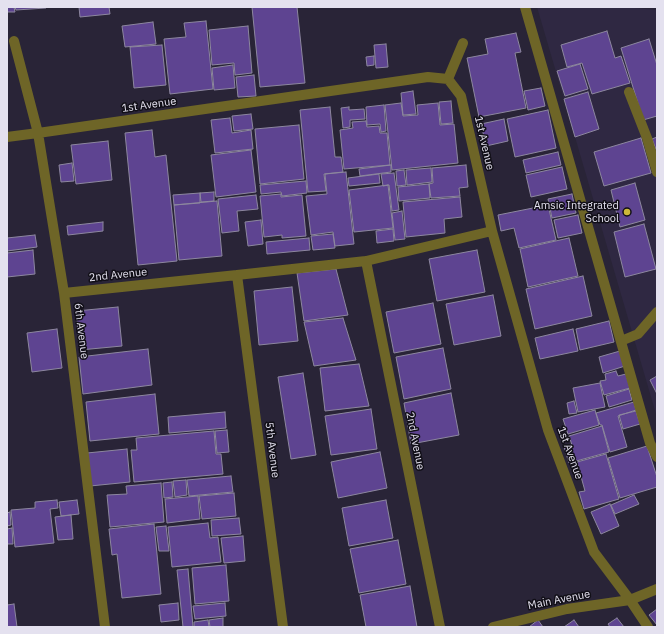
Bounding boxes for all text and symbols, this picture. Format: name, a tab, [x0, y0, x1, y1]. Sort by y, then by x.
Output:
street label: 1st Avenue	[121, 95, 177, 115]
street label: 1st Avenue	[471, 115, 497, 171]
place label: Amsic Integrated School	[534, 199, 619, 225]
marker: Amsic Integrated School	[622, 207, 632, 217]
street label: 2nd Avenue	[88, 265, 148, 285]
street label: 6th Avenue	[71, 302, 91, 360]
street label: 2nd Avenue	[403, 411, 427, 471]
street label: 5th Avenue	[262, 421, 282, 479]
street label: 1st Avenue	[554, 425, 586, 481]
street label: Main Avenue	[527, 587, 591, 613]

